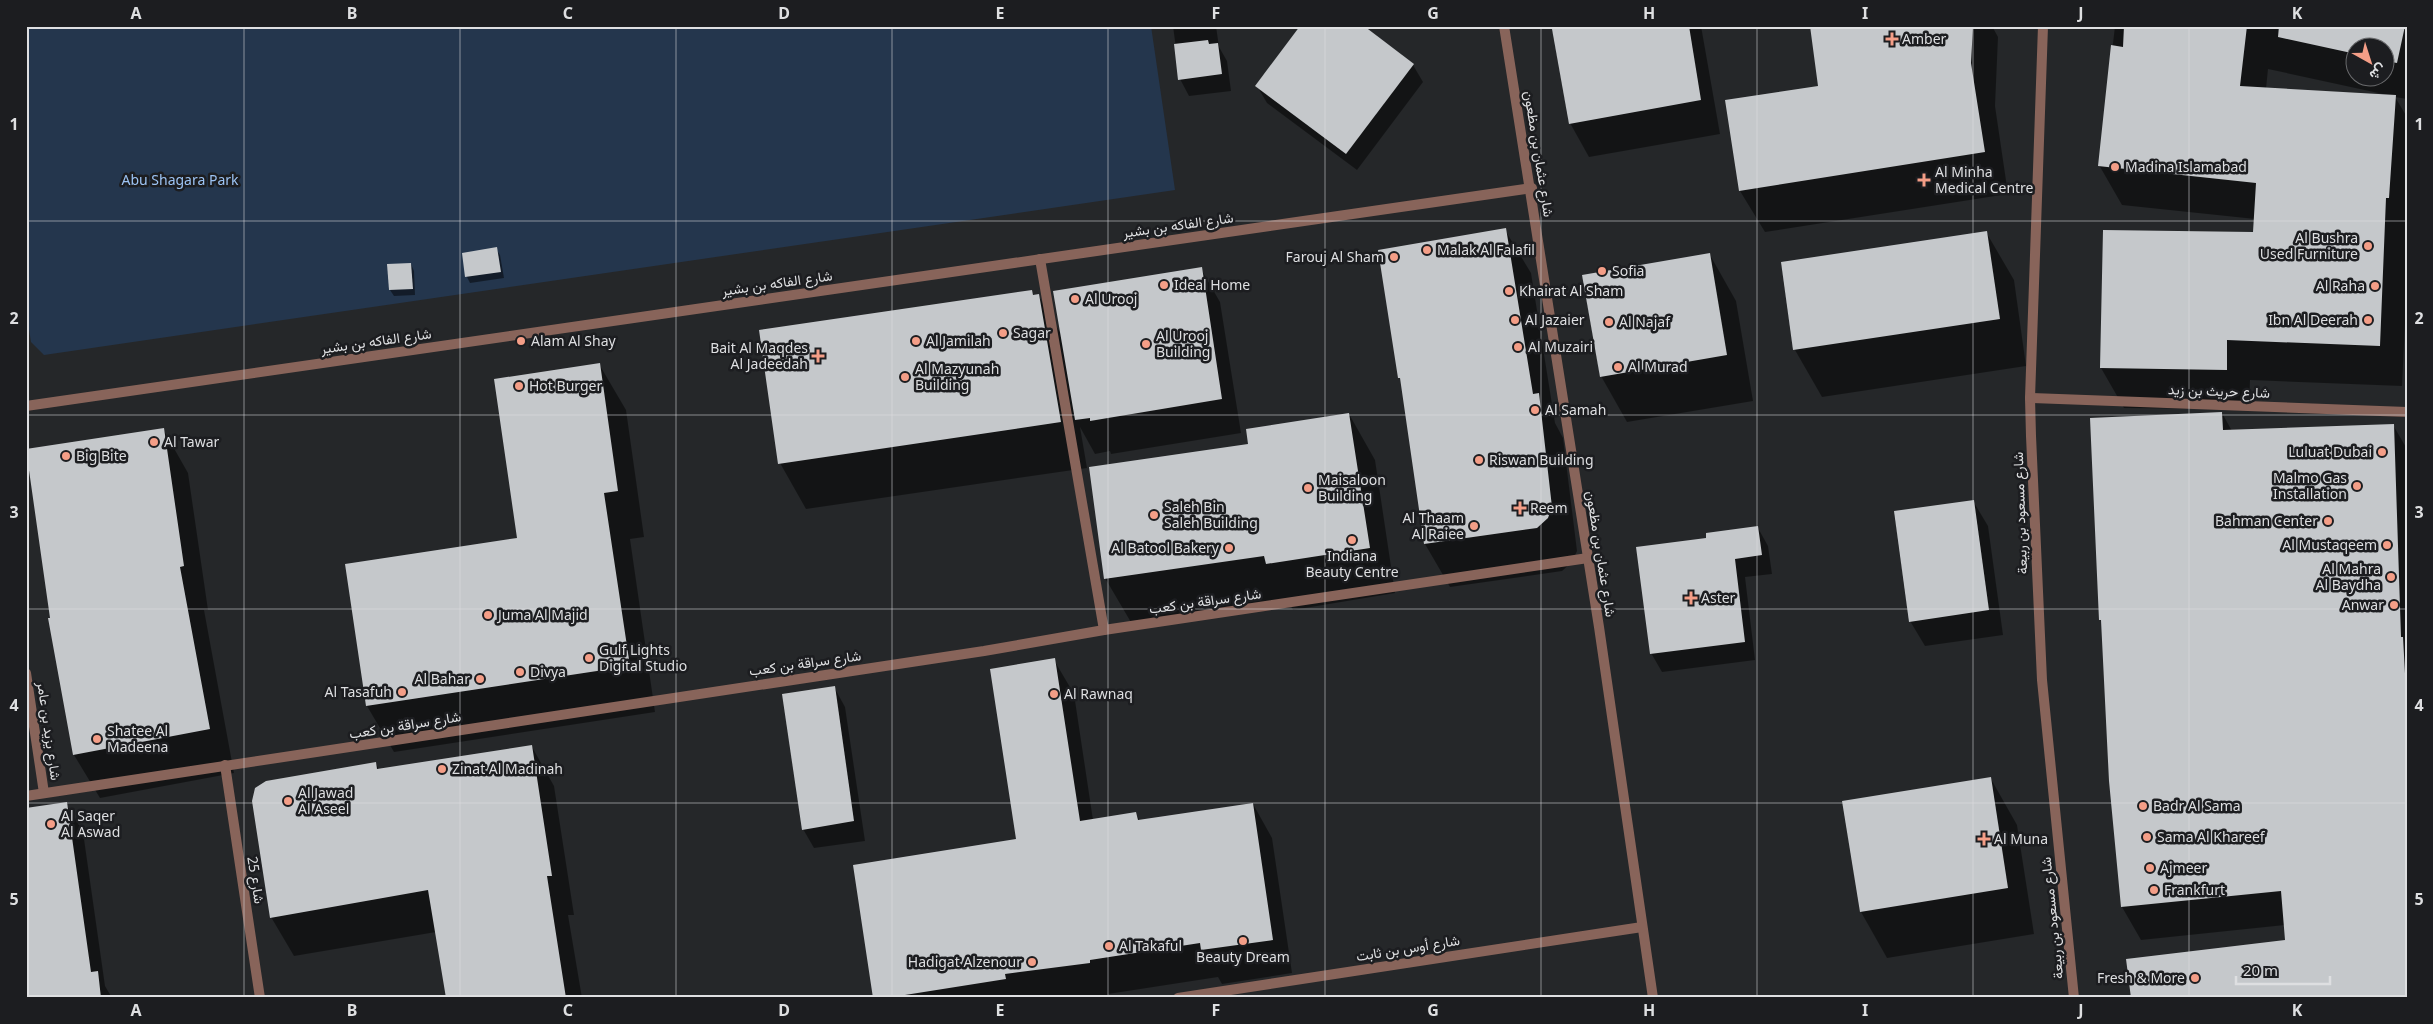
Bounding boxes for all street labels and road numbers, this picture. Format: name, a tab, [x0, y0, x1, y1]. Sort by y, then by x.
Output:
street label: شارع عثمان بن مظعون	[1518, 90, 1559, 219]
street label: شارع الفاكه بن بشير	[1120, 207, 1235, 244]
street label: شارع الفاكه بن بشير	[719, 265, 834, 302]
street label: شارع الفاكه بن بشير	[318, 323, 433, 360]
street label: شارع حريث بن زيد	[2168, 379, 2270, 404]
street label: شارع مسعود بن ربيعة	[2008, 451, 2033, 575]
street label: شارع عثمان بن مظعون	[1580, 490, 1621, 619]
street label: شارع سراقة بن كعب	[1148, 583, 1262, 620]
street label: شارع سراقة بن كعب	[748, 645, 862, 682]
street label: شارع يزيد بن عامر	[31, 679, 66, 782]
street label: شارع سراقة بن كعب	[348, 706, 462, 745]
street label: شارع 25	[241, 855, 270, 905]
street label: شارع مسعود بن ربيعة	[2036, 856, 2069, 980]
street label: شارع أوس بن ثابت	[1355, 930, 1461, 967]

